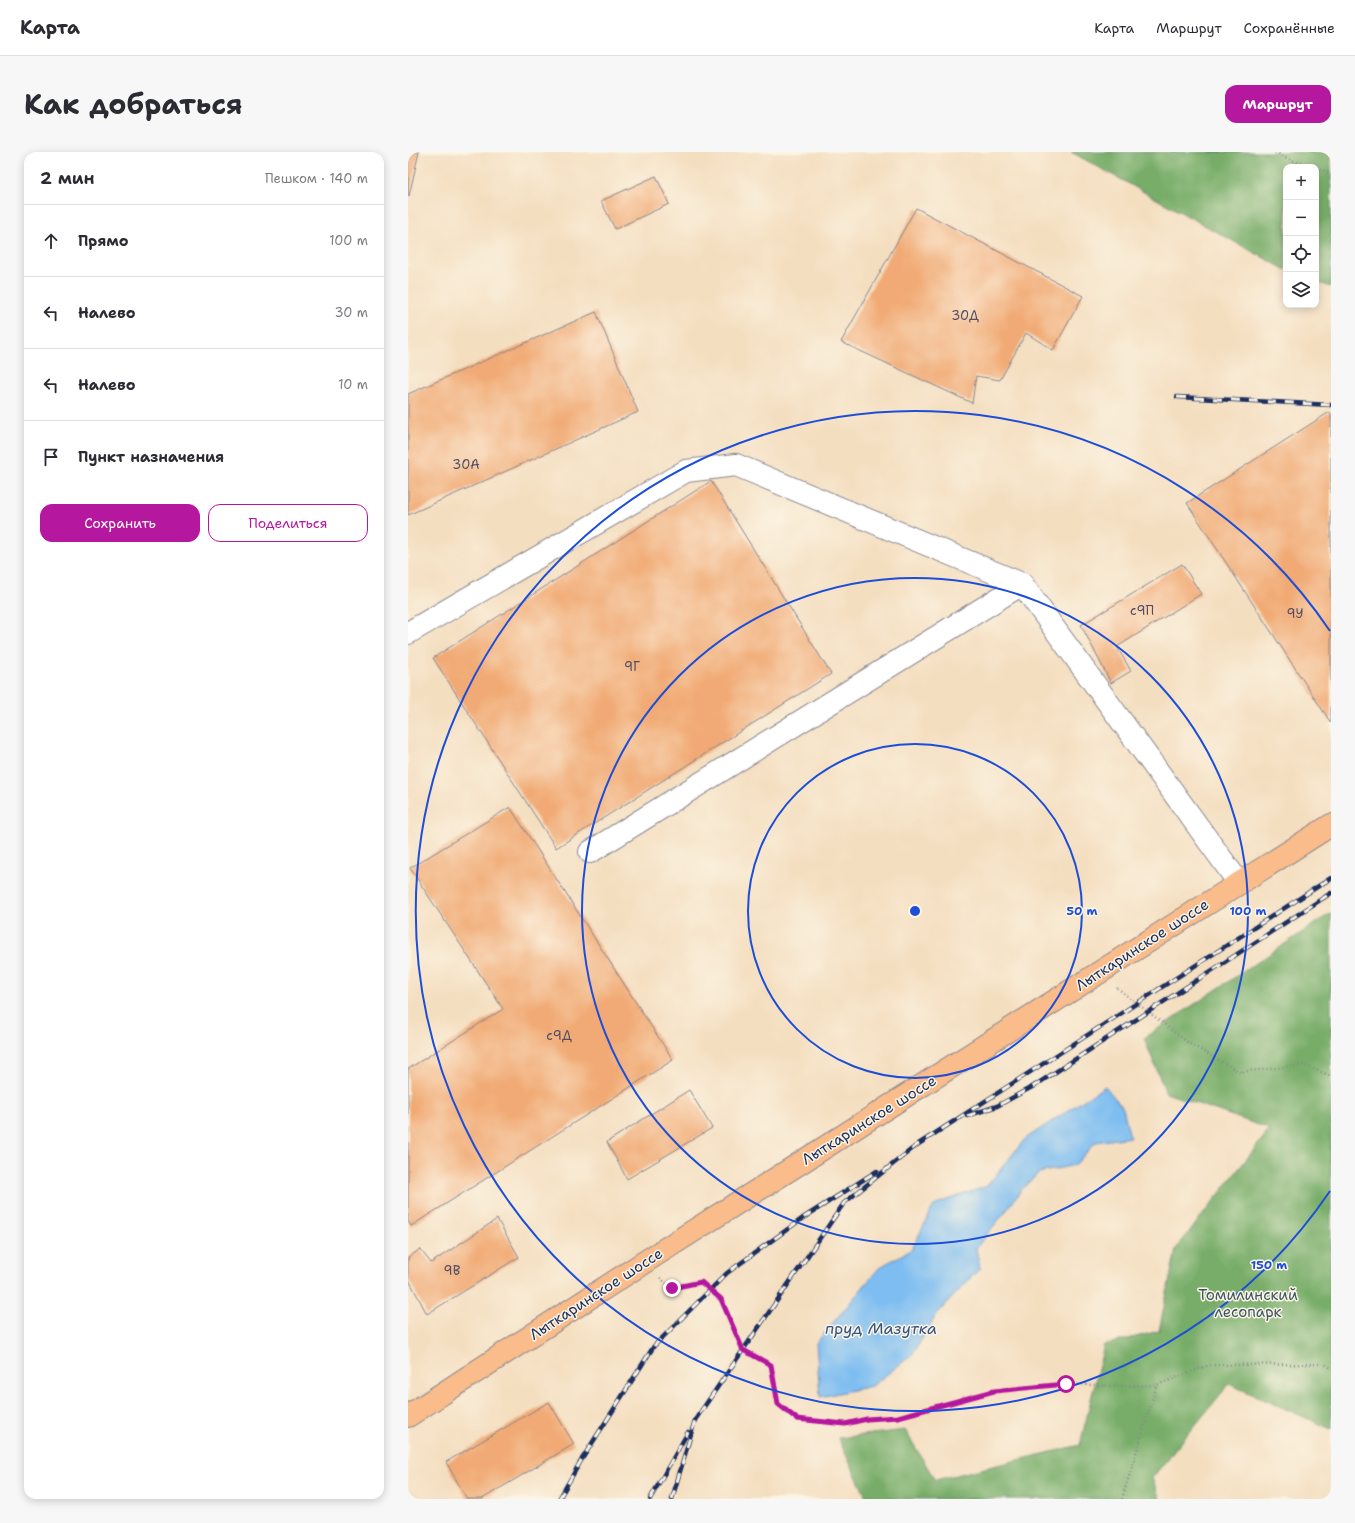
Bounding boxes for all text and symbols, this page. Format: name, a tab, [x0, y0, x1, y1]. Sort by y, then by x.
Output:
text: Карта	[20, 15, 80, 40]
text: Карта	[1094, 19, 1134, 37]
text: Маршрут	[1156, 19, 1222, 37]
text: Сохранённые	[1244, 19, 1335, 37]
text: Как добраться	[24, 85, 243, 123]
button: Маршрут	[1225, 85, 1331, 123]
map controls	[1283, 164, 1319, 308]
button: +	[1283, 164, 1319, 200]
text: 2 мин	[40, 167, 95, 189]
text: Пешком · 140 m	[265, 170, 368, 187]
button: −	[1283, 200, 1319, 236]
icon: ahead	[40, 230, 62, 252]
text: Прямо	[78, 231, 128, 251]
text: 100 m	[329, 232, 368, 249]
button: locate	[1283, 236, 1319, 272]
button: layers	[1283, 272, 1319, 308]
icon: left	[40, 302, 62, 324]
text: Налево	[78, 303, 136, 323]
text: 30 m	[334, 304, 368, 321]
house number: 30Д	[951, 307, 979, 324]
icon: left	[40, 374, 62, 396]
text: Налево	[78, 375, 136, 395]
text: 10 m	[338, 376, 368, 393]
icon: arrive	[40, 446, 62, 468]
text: Пункт назначения	[78, 447, 224, 467]
house number: 30А	[452, 456, 480, 473]
button: Сохранить	[40, 504, 200, 542]
button: Поделиться	[208, 504, 368, 542]
house number: с9П	[1130, 602, 1154, 619]
house number: 9У	[1286, 605, 1304, 622]
house number: 9Г	[624, 658, 640, 675]
street label: Лыткаринское шоссе	[1071, 894, 1213, 996]
text: 50 m	[1067, 903, 1098, 919]
text: 100 m	[1230, 903, 1267, 919]
centre of rings	[908, 904, 922, 918]
house number: с9Д	[546, 1027, 572, 1044]
street label: Лыткаринское шоссе	[798, 1070, 940, 1170]
street label: Лыткаринское шоссе	[525, 1243, 667, 1345]
text: 150 m	[1251, 1257, 1287, 1273]
house number: 9В	[444, 1262, 461, 1279]
route end	[663, 1279, 681, 1297]
park label: Томилинский лесопарк	[1198, 1285, 1298, 1322]
water label: пруд Мазутка	[825, 1318, 937, 1339]
route start	[1057, 1375, 1075, 1393]

